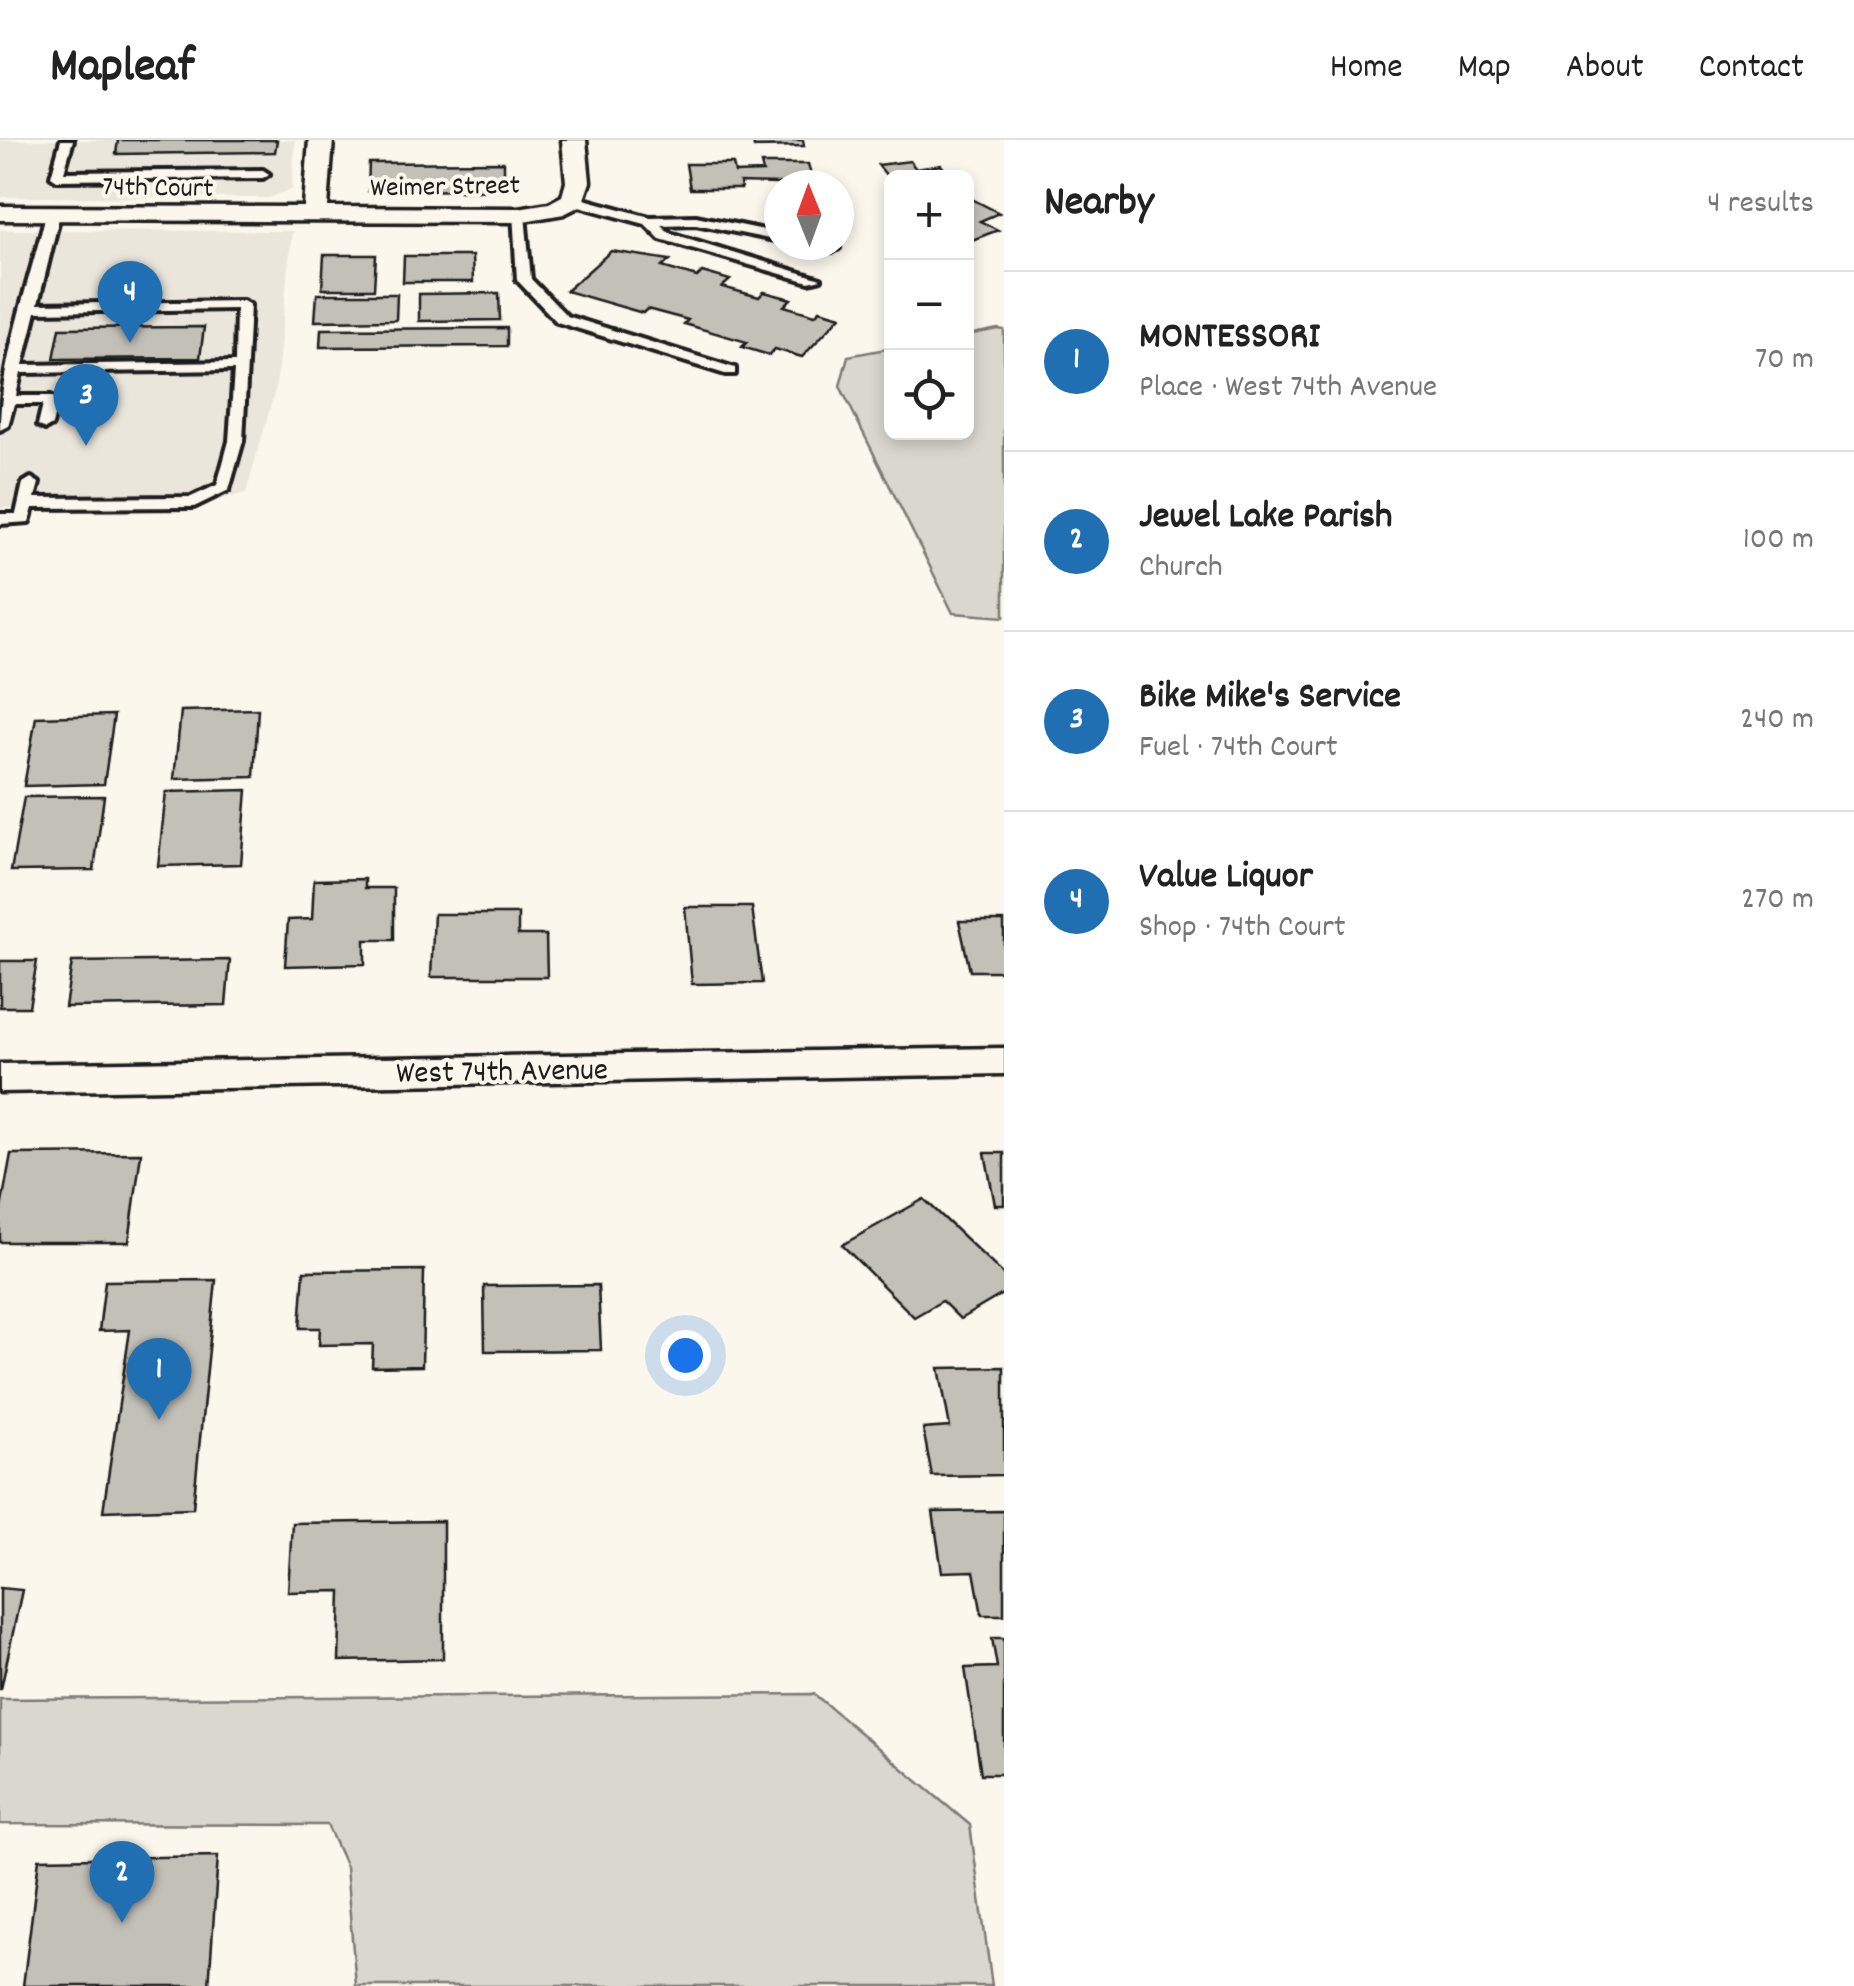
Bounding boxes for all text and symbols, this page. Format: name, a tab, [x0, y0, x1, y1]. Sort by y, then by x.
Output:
text: Mapleaf	[50, 35, 195, 104]
text: Home	[1330, 44, 1403, 94]
text: Map	[1458, 44, 1511, 94]
text: About	[1566, 44, 1644, 94]
text: Contact	[1699, 44, 1804, 94]
street label: Weimer Street	[370, 168, 520, 210]
street label: 74th Court	[102, 169, 214, 211]
north arrow	[764, 170, 854, 260]
map controls	[884, 170, 974, 440]
button: +	[884, 170, 974, 260]
text: Nearby	[1044, 175, 1154, 235]
text: 4 results	[1707, 182, 1814, 228]
pin: 4	[98, 260, 162, 343]
button: −	[884, 260, 974, 350]
text: MONTESSORI	[1139, 311, 1320, 366]
text: 1	[1073, 338, 1080, 384]
text: 70 m	[1755, 338, 1814, 384]
button: locate	[884, 350, 974, 440]
pin: 3	[54, 364, 118, 446]
text: Place · West 74th Avenue	[1139, 366, 1437, 412]
text: Jewel Lake Parish	[1139, 491, 1392, 546]
text: 2	[1070, 518, 1083, 564]
text: 100 m	[1743, 518, 1814, 564]
text: Church	[1139, 546, 1223, 592]
text: Bike Mike's Service	[1139, 671, 1401, 726]
text: 3	[1069, 698, 1084, 744]
text: 240 m	[1740, 698, 1814, 744]
text: Fuel · 74th Court	[1139, 726, 1338, 772]
text: Value Liquor	[1139, 851, 1313, 906]
text: 4	[1070, 878, 1083, 924]
text: 270 m	[1741, 878, 1814, 924]
text: Shop · 74th Court	[1139, 906, 1346, 952]
street label: West 74th Avenue	[396, 1049, 608, 1099]
your location	[660, 1330, 711, 1381]
pin: 1	[126, 1338, 192, 1420]
pin: 2	[90, 1840, 154, 1923]

